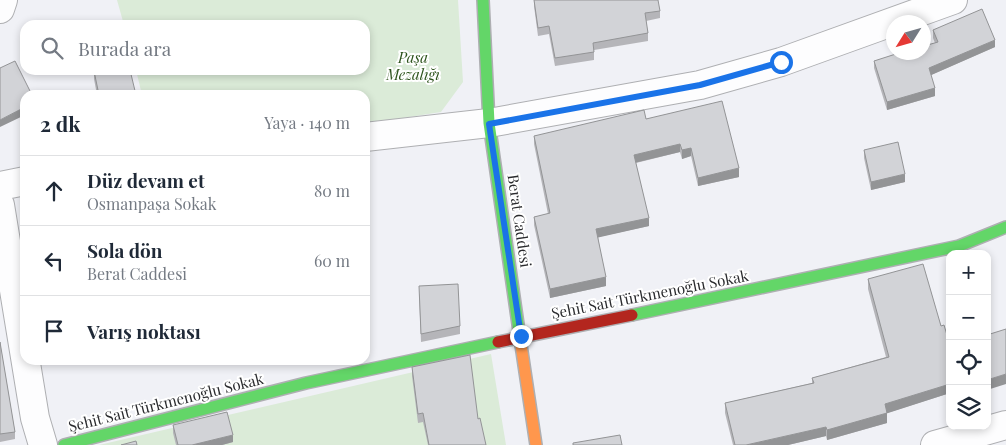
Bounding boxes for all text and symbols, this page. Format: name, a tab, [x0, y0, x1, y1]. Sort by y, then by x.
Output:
north arrow	[886, 15, 931, 60]
search box	[20, 20, 370, 75]
icon: search	[38, 34, 66, 62]
text: Burada ara	[78, 35, 171, 61]
park label: Paşa Mezalığı	[385, 47, 440, 84]
route start	[770, 51, 793, 74]
text: 2 dk	[40, 109, 81, 137]
text: Yaya · 140 m	[264, 112, 350, 133]
text: Düz devam et	[87, 167, 205, 193]
street label: Berat Caddesi	[504, 173, 537, 269]
icon: ahead	[40, 177, 68, 205]
text: 80 m	[314, 180, 350, 201]
text: Osmanpaşa Sokak	[87, 193, 217, 214]
text: Sola dön	[87, 237, 163, 263]
icon: left	[40, 247, 68, 275]
text: 60 m	[314, 250, 350, 271]
map controls	[946, 250, 991, 430]
button: +	[946, 250, 991, 295]
text: Berat Caddesi	[87, 263, 187, 284]
street label: Şehit Sait Türkmenoğlu Sokak	[550, 265, 751, 323]
button: −	[946, 295, 991, 340]
icon: arrive	[40, 317, 68, 345]
text: Varış noktası	[87, 318, 201, 344]
route end	[510, 325, 533, 348]
button: locate	[946, 340, 991, 385]
street label: Şehit Sait Türkmenoğlu Sokak	[66, 368, 266, 436]
button: layers	[946, 385, 991, 430]

